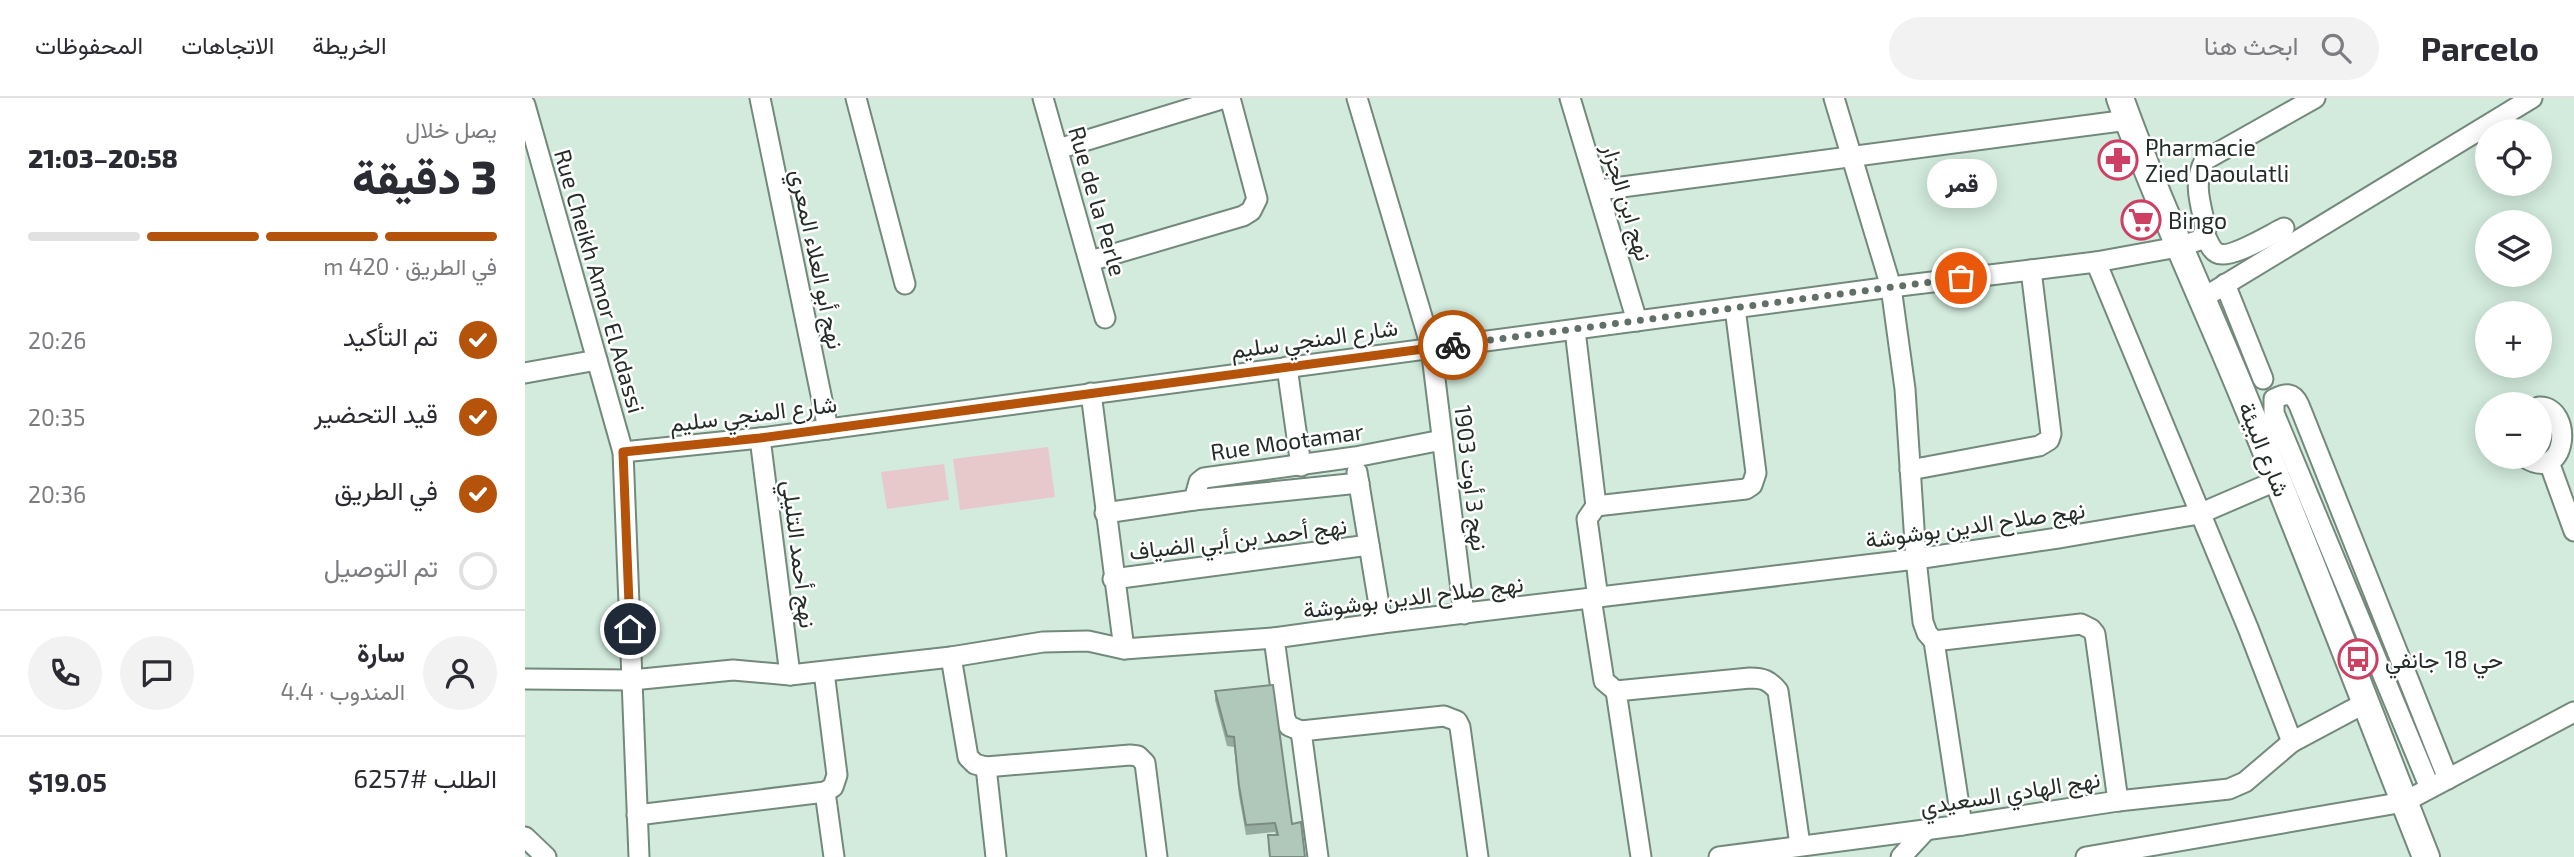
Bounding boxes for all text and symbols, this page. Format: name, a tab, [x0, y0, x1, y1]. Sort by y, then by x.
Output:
search box	[1889, 17, 2379, 80]
text: Parcelo	[2421, 28, 2539, 68]
text: ابحث هنا	[2204, 29, 2299, 60]
icon: search	[2317, 29, 2355, 67]
text: المحفوظات	[35, 30, 143, 59]
text: الاتجاهات	[181, 30, 274, 59]
text: الخريطة	[312, 30, 387, 59]
text: يصل خلال	[406, 115, 497, 143]
map controls	[2475, 119, 2552, 469]
button: locate	[2475, 119, 2552, 196]
street label: Rue de la Perle	[1063, 123, 1133, 279]
place label: Pharmacie Zied Daoulatli	[2145, 133, 2289, 187]
street label: نهج ابن الجزار	[1594, 139, 1659, 265]
pharmacy icon: Pharmacie Zied Daoulatli	[2097, 139, 2139, 181]
text: 20:58–21:03	[28, 142, 178, 173]
street label: Rue Cheikh Amor El Adassi	[549, 146, 651, 416]
text: 3 دقيقة	[352, 148, 497, 203]
callout: قمر	[1926, 159, 1996, 208]
street label: نهج أبو العلاء المعري	[779, 166, 851, 353]
text: قمر	[1945, 169, 1979, 197]
supermarket icon: Bingo	[2120, 199, 2162, 241]
place label: Bingo	[2168, 206, 2227, 234]
button: layers	[2475, 210, 2552, 287]
pin	[1931, 248, 1991, 308]
text: في الطريق · 420 m	[323, 252, 497, 280]
icon: bag	[1942, 259, 1980, 297]
button: +	[2475, 301, 2552, 378]
courier	[1418, 310, 1488, 380]
street label: شارع المنجي سليم	[1229, 312, 1400, 370]
text: تم التأكيد	[343, 320, 438, 351]
icon: check	[459, 321, 497, 359]
text: 20:26	[28, 326, 86, 354]
icon: bike	[1434, 326, 1472, 364]
street label: شارع المنجي سليم	[668, 389, 839, 443]
button: −	[2475, 392, 2552, 469]
text: قيد التحضير	[314, 397, 438, 428]
street label: شارع البيئة	[2231, 397, 2297, 502]
icon: check	[459, 398, 497, 436]
text: 20:35	[28, 403, 85, 431]
street label: نهج 3 أوت 1903	[1446, 404, 1495, 553]
street label: Rue Mootamar	[1209, 416, 1365, 466]
text: في الطريق	[334, 474, 438, 505]
icon: check	[459, 475, 497, 513]
street label: نهج أحمد التليلي	[771, 478, 823, 630]
text: 20:36	[28, 480, 86, 508]
street label: نهج صلاح الدين بوشوشة	[1863, 495, 2087, 556]
street label: نهج أحمد بن أبي الضياف	[1128, 511, 1349, 571]
text: تم التوصيل	[324, 551, 438, 582]
street label: نهج صلاح الدين بوشوشة	[1301, 569, 1525, 626]
pin	[600, 599, 660, 659]
icon: home	[611, 610, 649, 648]
button: phone	[28, 636, 102, 710]
button: chat	[120, 636, 194, 710]
text: سارة	[357, 636, 405, 667]
button: person	[423, 636, 497, 710]
bus stop icon: حي 18 جانفي	[2337, 638, 2379, 680]
place label: حي 18 جانفي	[2385, 645, 2503, 679]
text: المندوب · 4.4	[280, 677, 405, 705]
text: الطلب #6257	[353, 762, 497, 793]
street label: نهج الهادي السعيدي	[1918, 764, 2103, 826]
text: $19.05	[28, 766, 107, 797]

